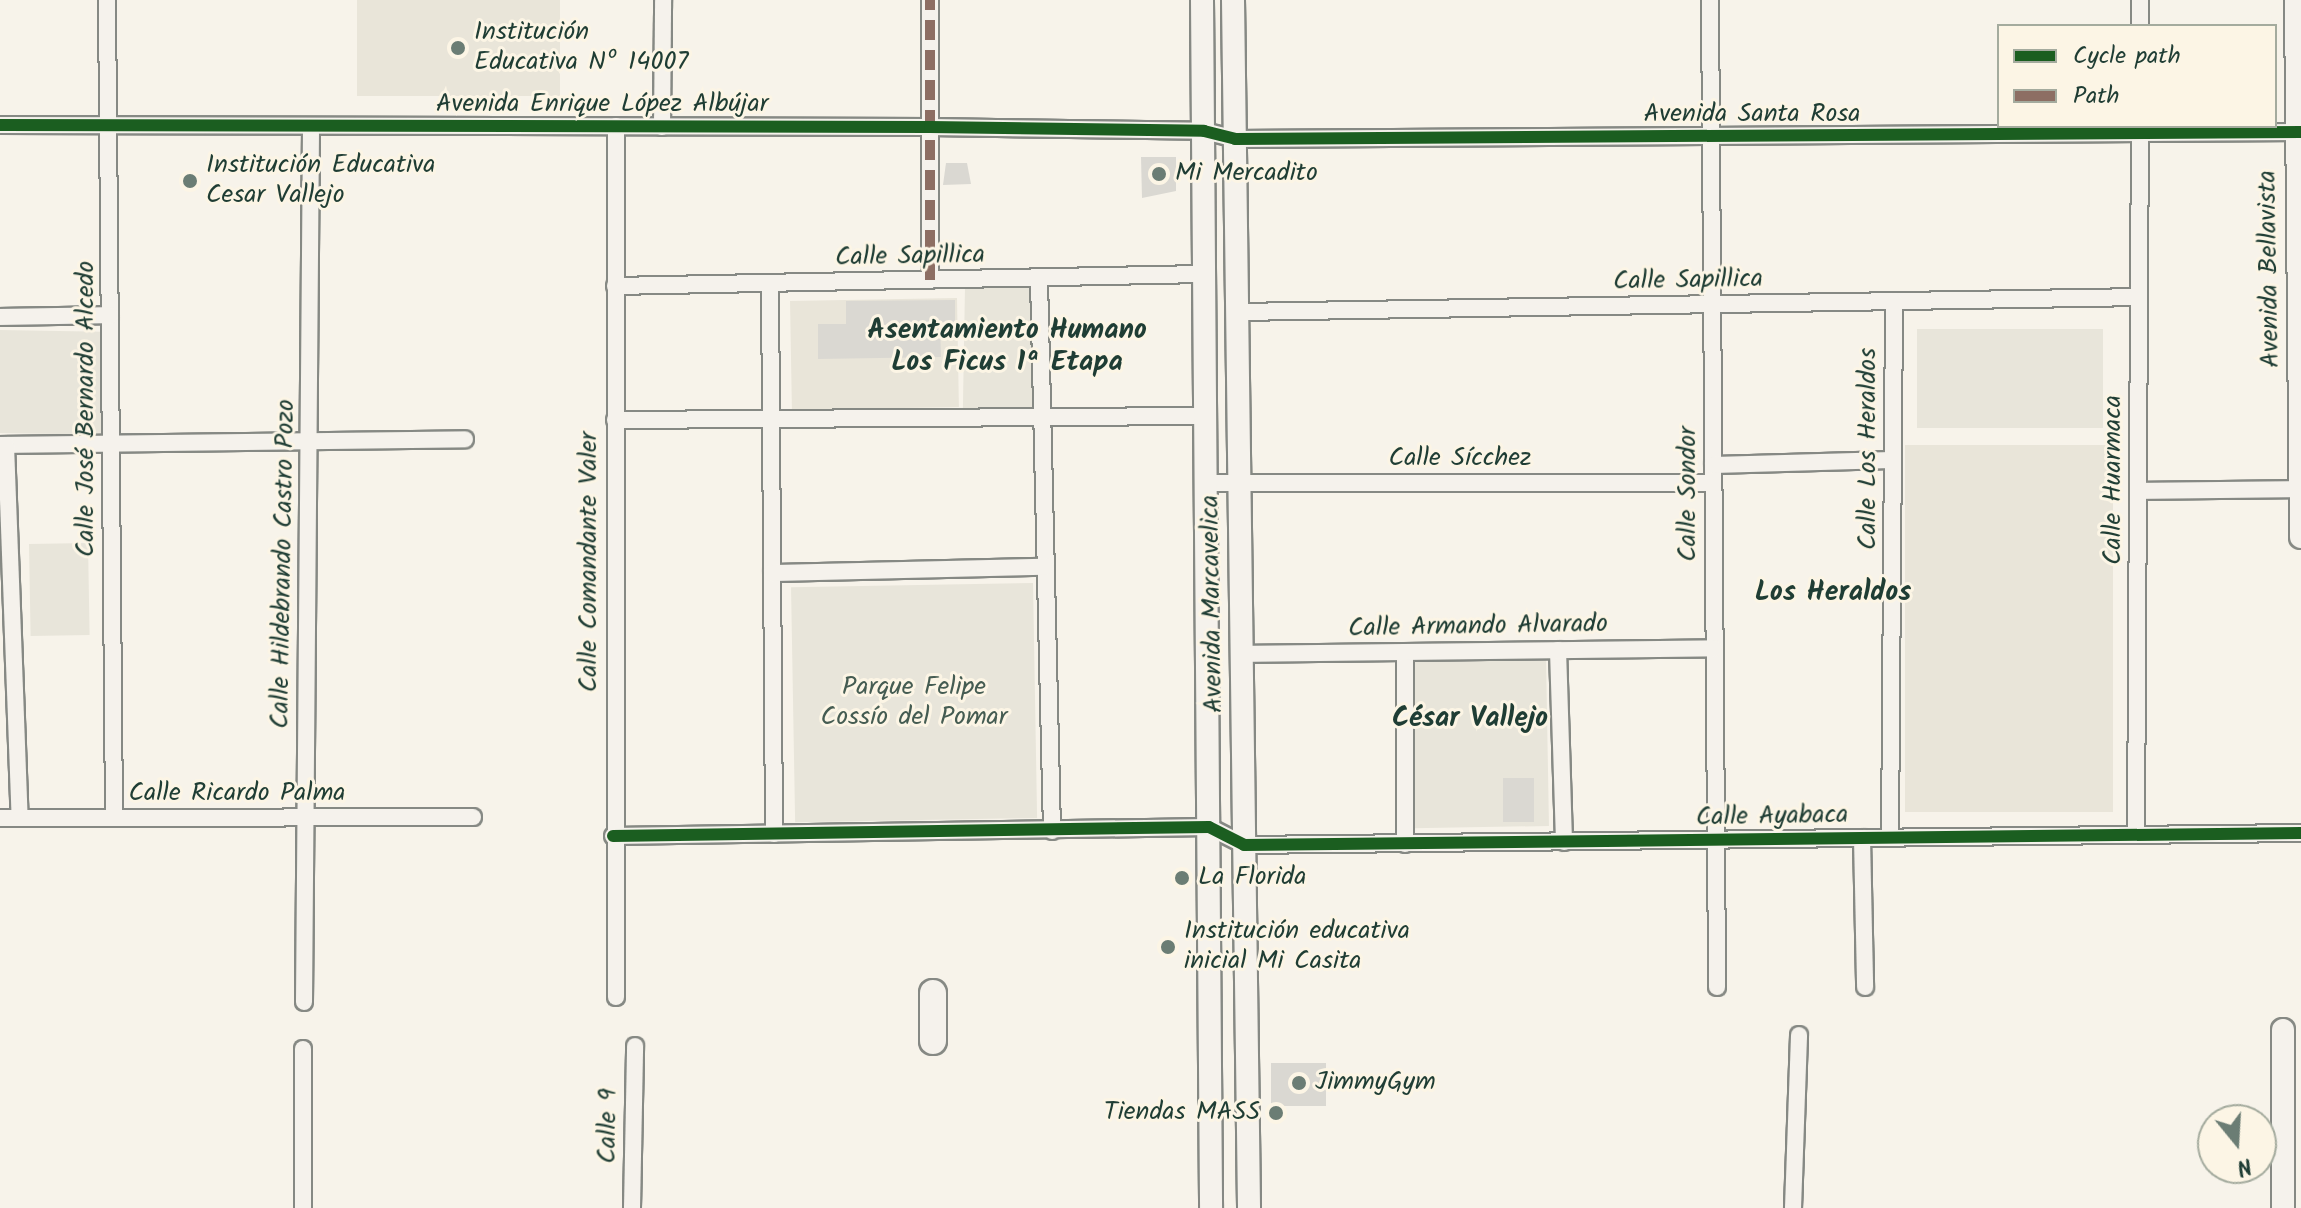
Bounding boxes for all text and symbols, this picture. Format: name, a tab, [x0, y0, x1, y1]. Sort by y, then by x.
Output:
place label: Institución Educativa Nº 14007	[474, 17, 689, 78]
legend	[1997, 24, 2277, 128]
text: Cycle path	[2073, 37, 2181, 76]
marker: Institución Educativa Nº 14007	[449, 39, 467, 57]
text: Path	[2073, 77, 2119, 116]
street label: Avenida Enrique López Albújar	[436, 89, 768, 121]
street label: Avenida Santa Rosa	[1644, 99, 1860, 131]
place label: Institución Educativa Cesar Vallejo	[206, 150, 435, 212]
place label: Mi Mercadito	[1175, 158, 1318, 190]
marker: Mi Mercadito	[1150, 165, 1168, 183]
street label: Avenida Bellavista	[2253, 170, 2287, 368]
marker: Institución Educativa Cesar Vallejo	[181, 172, 199, 190]
street label: Calle Sapillica	[835, 240, 985, 274]
street label: Calle José Bernardo Alcedo	[71, 261, 103, 557]
street label: Calle Sapillica	[1613, 264, 1763, 298]
district label: Asentamiento Humano Los Ficus 1ª Etapa	[867, 314, 1147, 380]
street label: Calle Los Heraldos	[1853, 348, 1885, 550]
street label: Calle Huarmaca	[2098, 395, 2130, 565]
street label: Calle Hildebrando Castro Pozo	[266, 399, 302, 729]
street label: Calle Sondor	[1673, 426, 1705, 562]
street label: Calle Comandante Valer	[574, 432, 606, 692]
street label: Calle Sícchez	[1389, 443, 1531, 475]
street label: Avenida Marcavelica	[1195, 495, 1231, 713]
district label: Los Heraldos	[1755, 576, 1911, 610]
street label: Calle Armando Alvarado	[1348, 609, 1608, 645]
park label: Parque Felipe Cossío del Pomar	[821, 672, 1007, 734]
district label: César Vallejo	[1392, 702, 1548, 736]
street label: Calle Ricardo Palma	[128, 778, 346, 810]
street label: Calle Ayabaca	[1696, 800, 1848, 834]
place label: La Florida	[1198, 862, 1307, 894]
marker: La Florida	[1173, 869, 1191, 887]
place label: Institución educativa inicial Mi Casita	[1184, 916, 1410, 978]
marker: Institución educativa inicial Mi Casita	[1159, 938, 1177, 956]
place label: JimmyGym	[1315, 1067, 1436, 1099]
marker: JimmyGym	[1290, 1074, 1308, 1092]
street label: Calle 9	[593, 1088, 625, 1164]
place label: Tiendas MASS	[1104, 1097, 1260, 1129]
marker: Tiendas MASS	[1267, 1104, 1285, 1122]
north arrow	[2197, 1104, 2277, 1184]
text: N	[2232, 1147, 2256, 1184]

